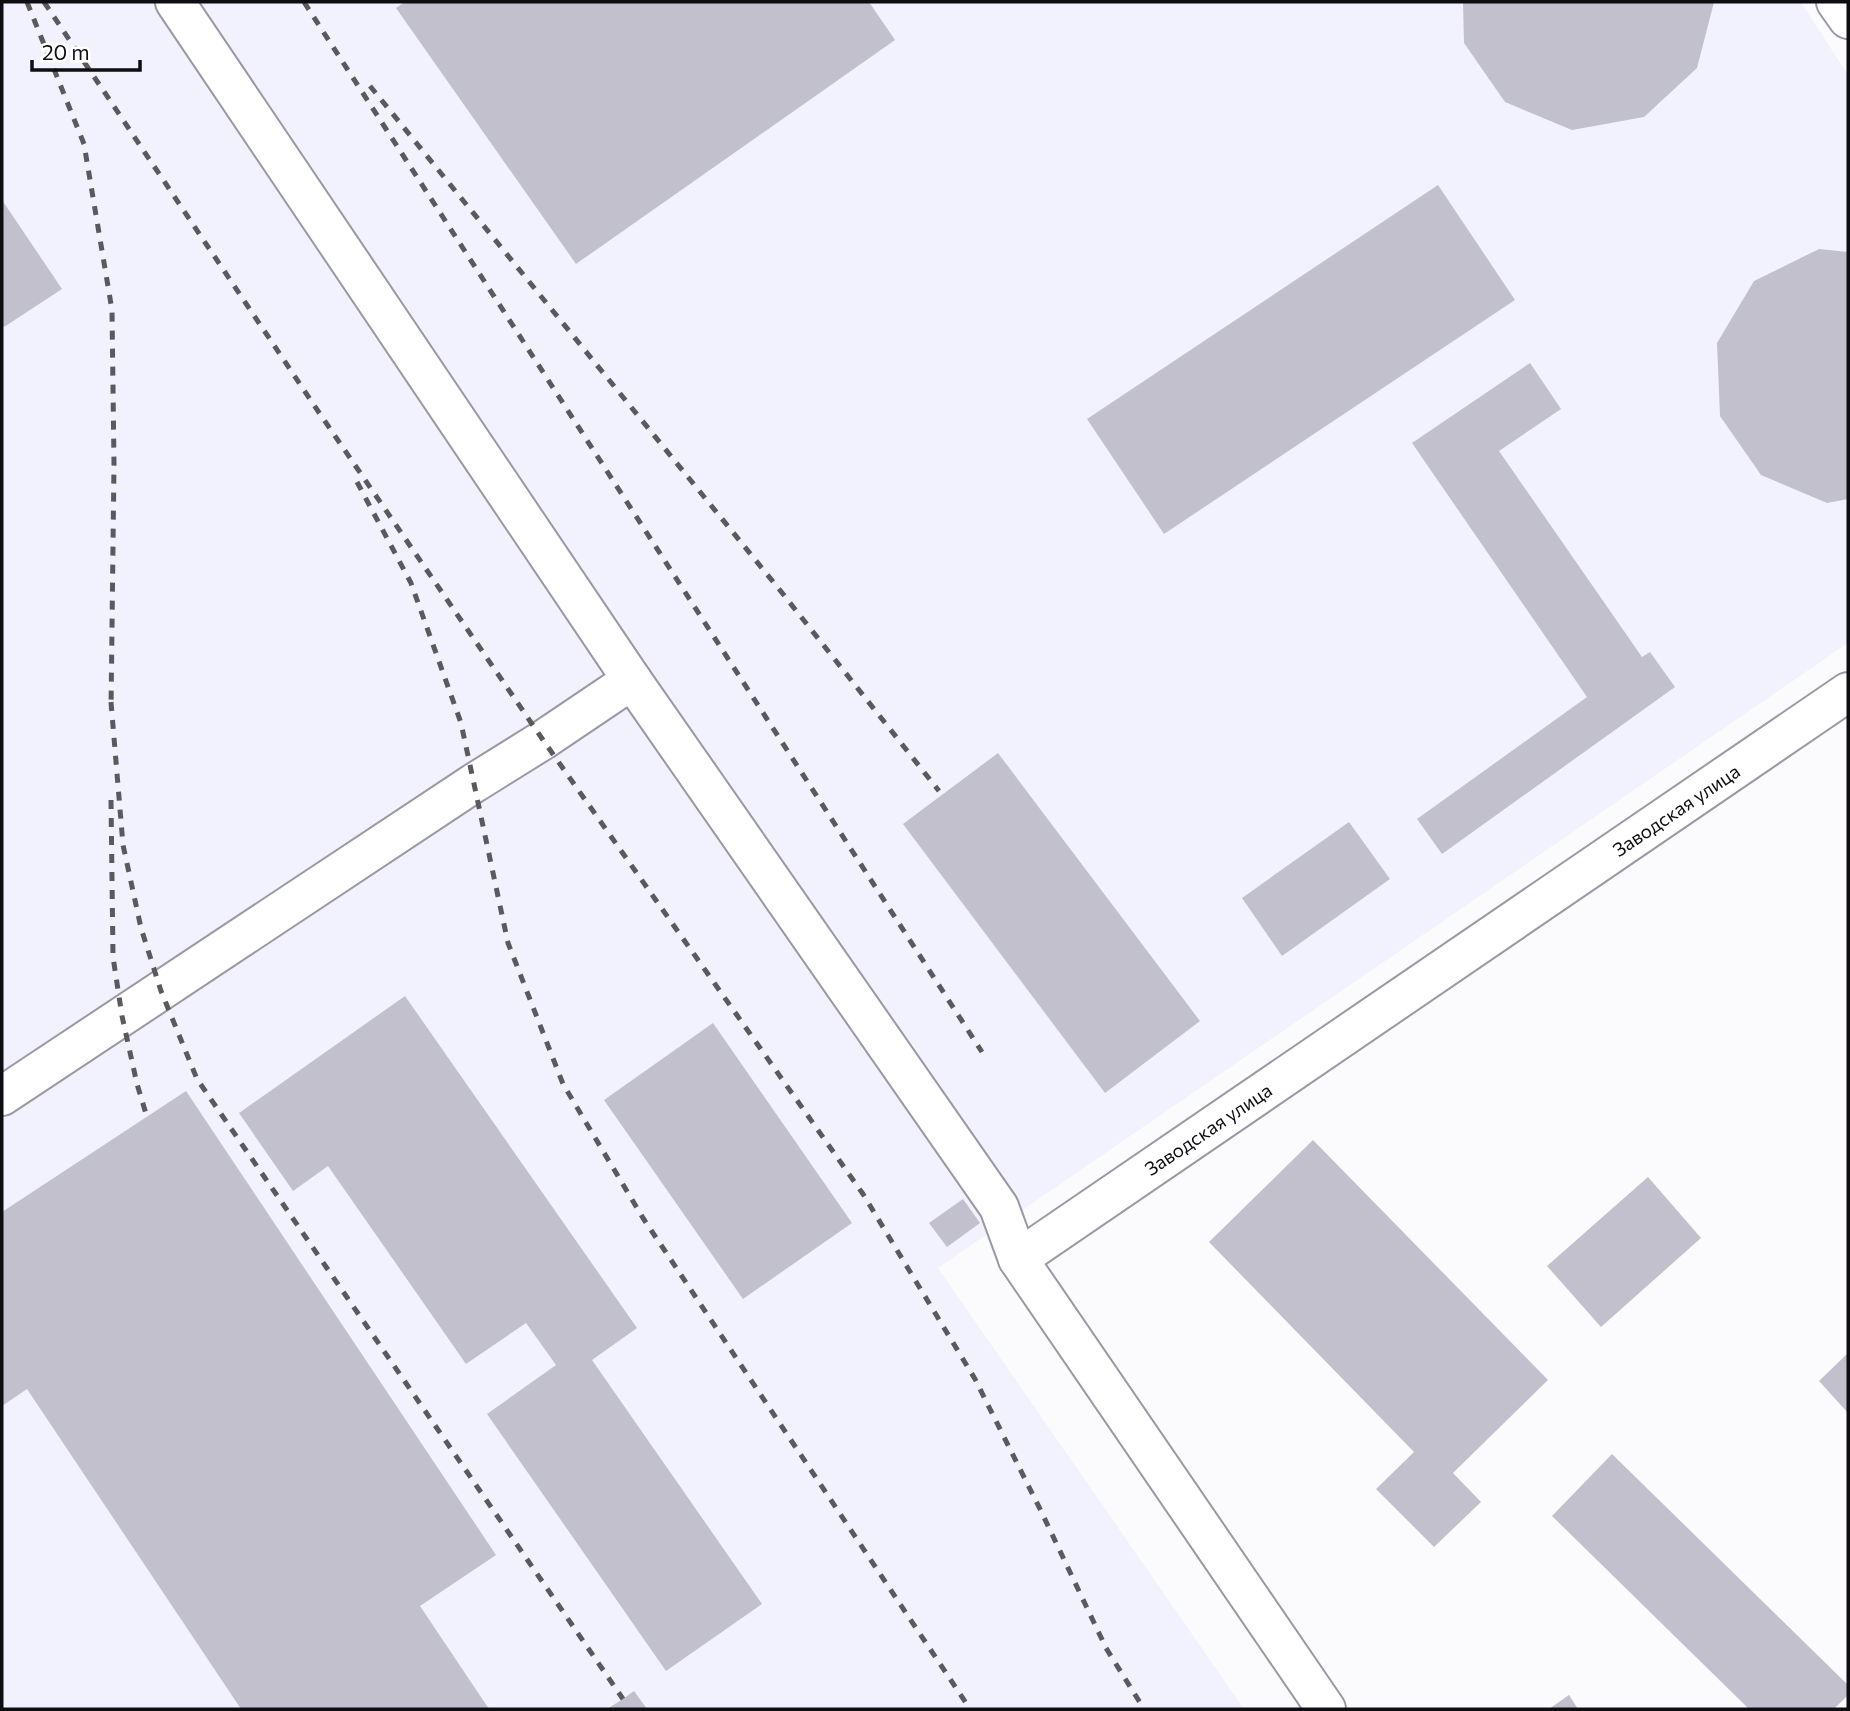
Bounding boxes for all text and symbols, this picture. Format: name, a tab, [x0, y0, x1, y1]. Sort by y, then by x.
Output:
scale bar	[32, 28, 140, 72]
text: 20 m	[42, 39, 90, 64]
street label: Заводская улица	[1608, 759, 1744, 861]
street label: Заводская улица	[1140, 1078, 1276, 1180]

